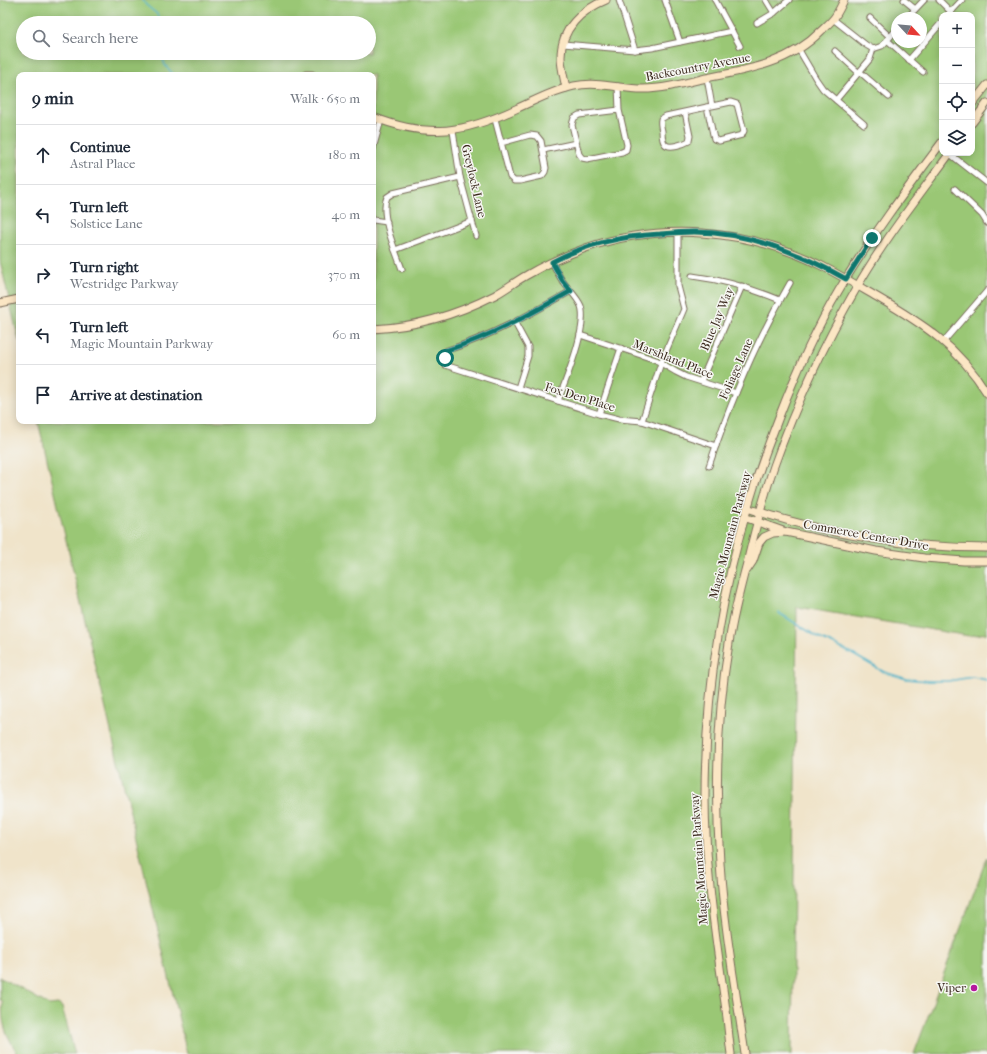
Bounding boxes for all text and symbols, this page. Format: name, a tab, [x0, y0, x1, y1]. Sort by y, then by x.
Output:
north arrow	[891, 12, 927, 48]
map controls	[939, 12, 975, 156]
button: +	[939, 12, 975, 48]
search box	[16, 16, 376, 60]
icon: search	[30, 27, 52, 49]
text: Search here	[62, 29, 138, 47]
button: −	[939, 48, 975, 84]
street label: Backcountry Avenue	[644, 50, 752, 84]
button: locate	[939, 84, 975, 120]
text: 9 min	[32, 88, 74, 108]
text: Walk · 650 m	[290, 91, 360, 106]
button: layers	[939, 120, 975, 156]
text: Continue	[70, 138, 130, 156]
street label: Greylock Lane	[459, 143, 489, 219]
icon: ahead	[32, 144, 54, 166]
text: 180 m	[328, 147, 360, 162]
text: Astral Place	[70, 156, 135, 171]
text: Turn left	[70, 198, 128, 216]
icon: left	[32, 204, 54, 226]
text: 40 m	[332, 207, 360, 222]
text: Solstice Lane	[70, 216, 143, 231]
route end	[863, 229, 881, 247]
text: Turn right	[70, 258, 139, 276]
icon: right	[32, 264, 54, 286]
text: 370 m	[328, 267, 360, 282]
text: Westridge Parkway	[70, 276, 178, 291]
street label: Blue Jay Way	[697, 285, 737, 353]
text: Turn left	[70, 318, 128, 336]
icon: left	[32, 324, 54, 346]
text: 60 m	[332, 327, 360, 342]
text: Magic Mountain Parkway	[70, 336, 213, 351]
street label: Foliage Lane	[716, 336, 756, 402]
street label: Marshland Place	[631, 337, 715, 381]
route start	[436, 349, 454, 367]
street label: Fox Den Place	[543, 380, 617, 414]
icon: arrive	[32, 384, 54, 406]
text: Arrive at destination	[70, 386, 202, 404]
street label: Magic Mountain Parkway	[706, 469, 754, 601]
street label: Commerce Center Drive	[802, 517, 930, 553]
street label: Magic Mountain Parkway	[687, 792, 711, 925]
place label: Viper	[936, 981, 967, 995]
marker: Viper	[969, 983, 979, 993]

